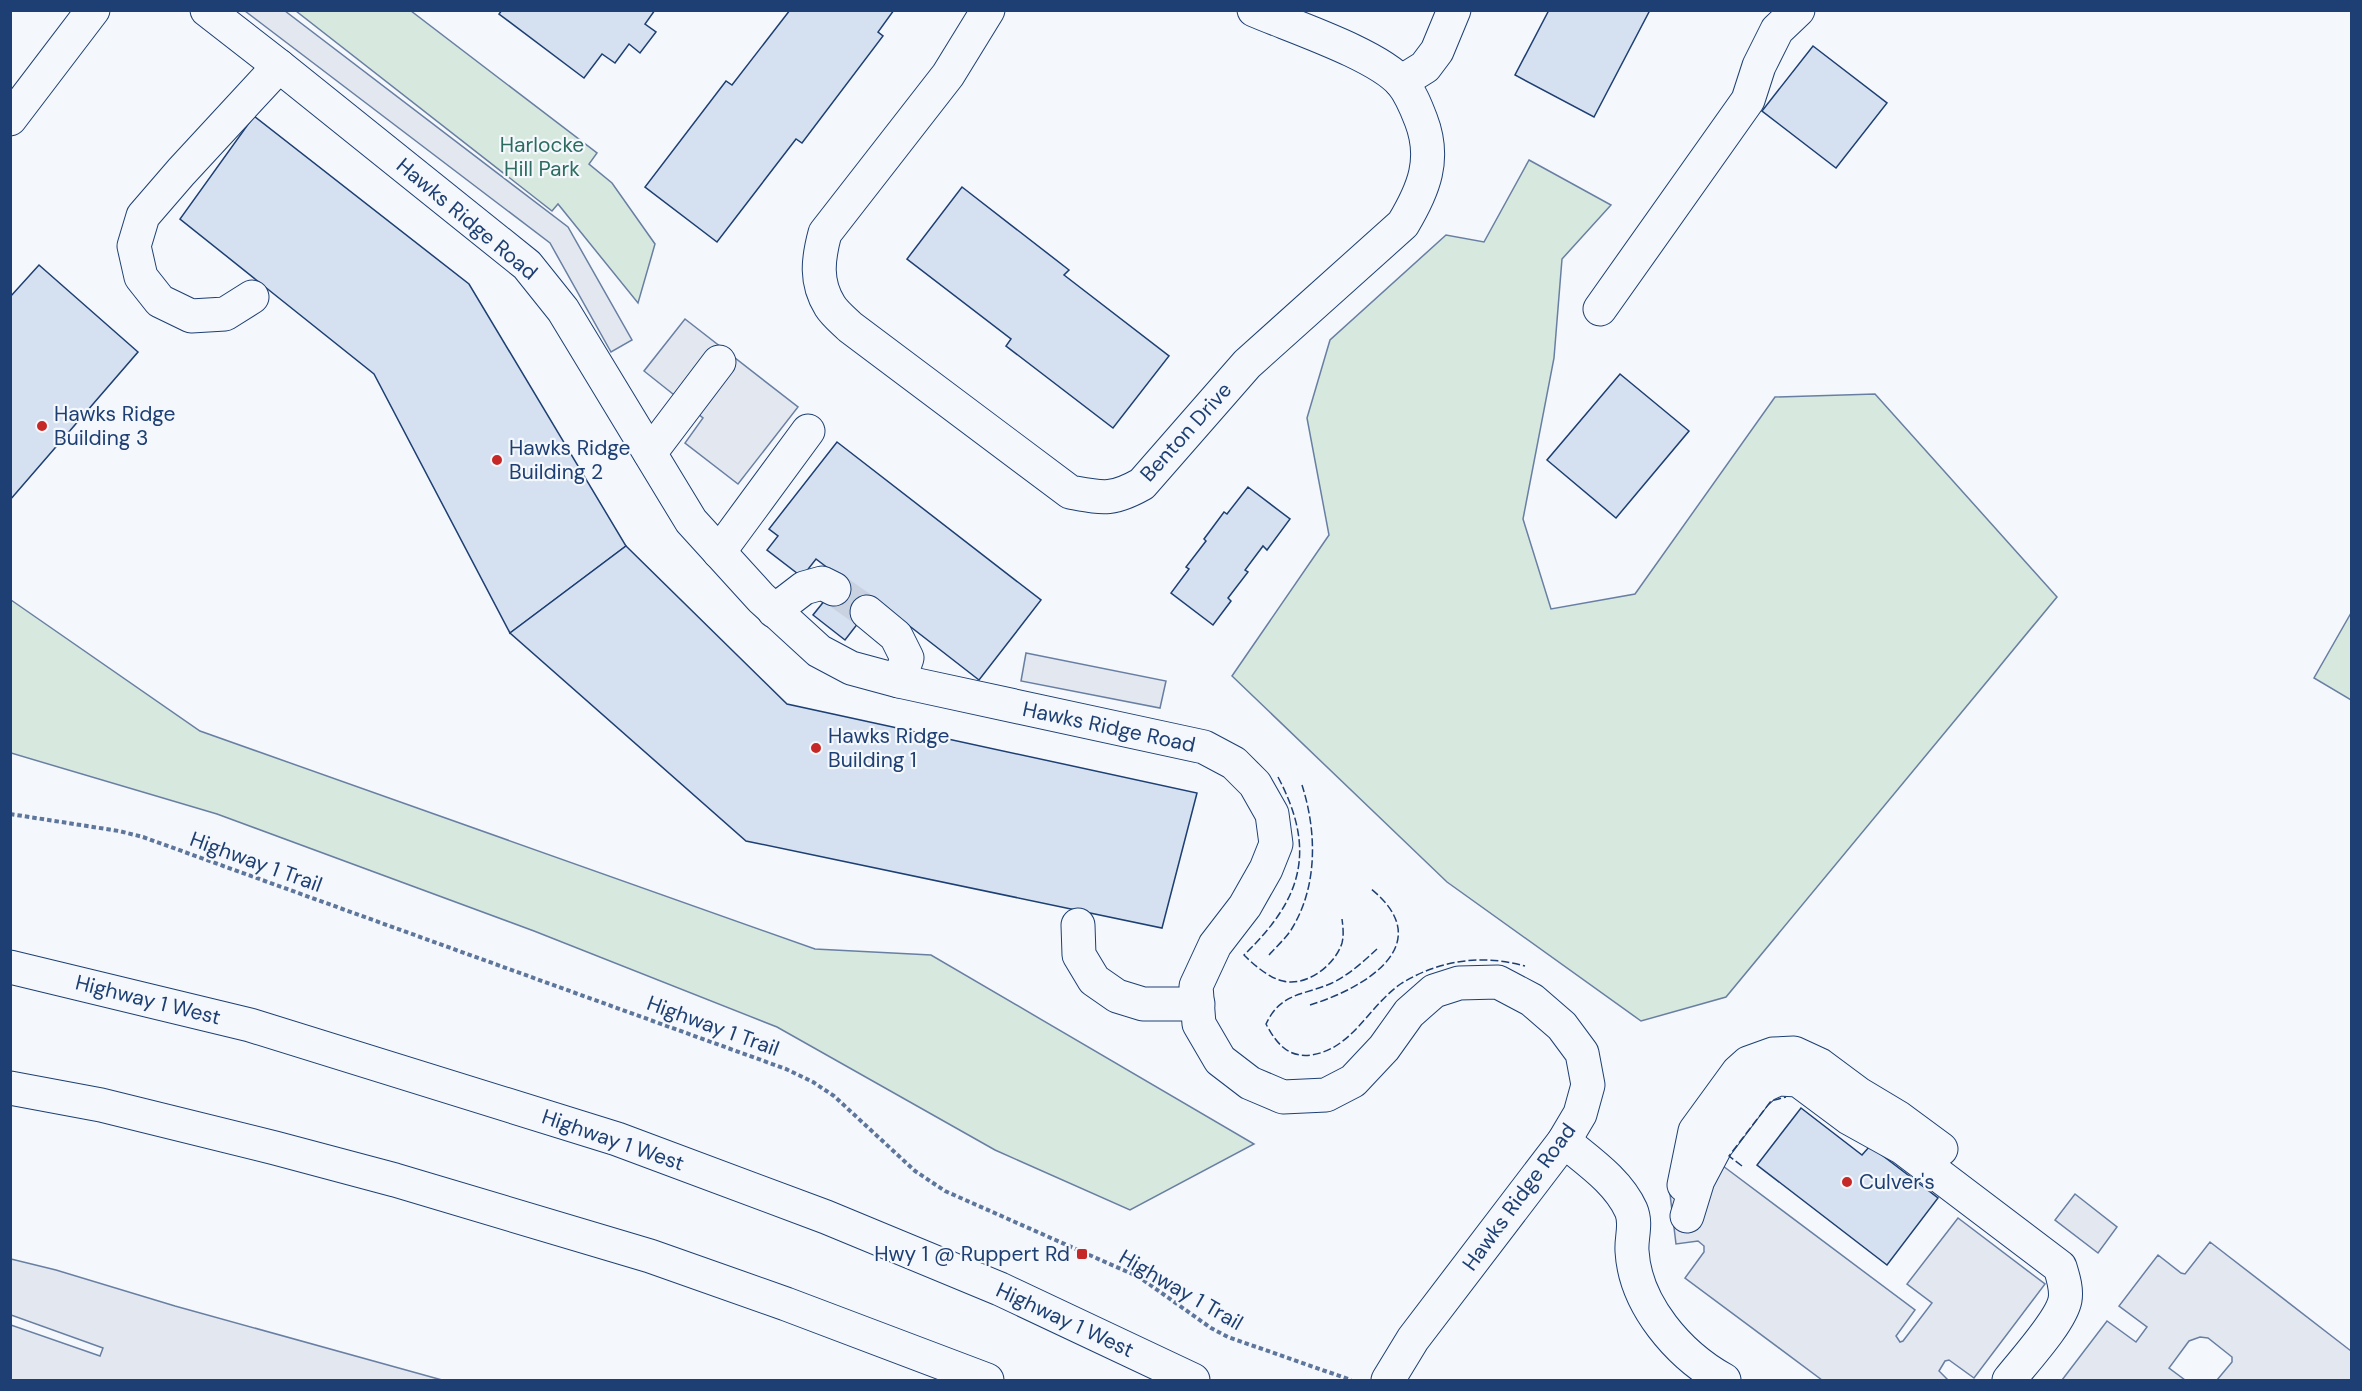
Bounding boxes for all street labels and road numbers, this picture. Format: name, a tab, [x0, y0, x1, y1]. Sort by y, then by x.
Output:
street label: Hawks Ridge Road	[391, 152, 543, 286]
street label: Benton Drive	[1134, 376, 1238, 488]
street label: Hawks Ridge Road	[1020, 695, 1198, 759]
street label: Highway 1 Trail	[186, 825, 326, 899]
street label: Highway 1 West	[72, 968, 224, 1032]
street label: Highway 1 Trail	[643, 989, 783, 1063]
street label: Highway 1 West	[538, 1103, 688, 1177]
street label: Hawks Ridge Road	[1456, 1118, 1582, 1276]
street label: Highway 1 Trail	[1114, 1243, 1248, 1337]
street label: Highway 1 West	[992, 1276, 1138, 1364]

